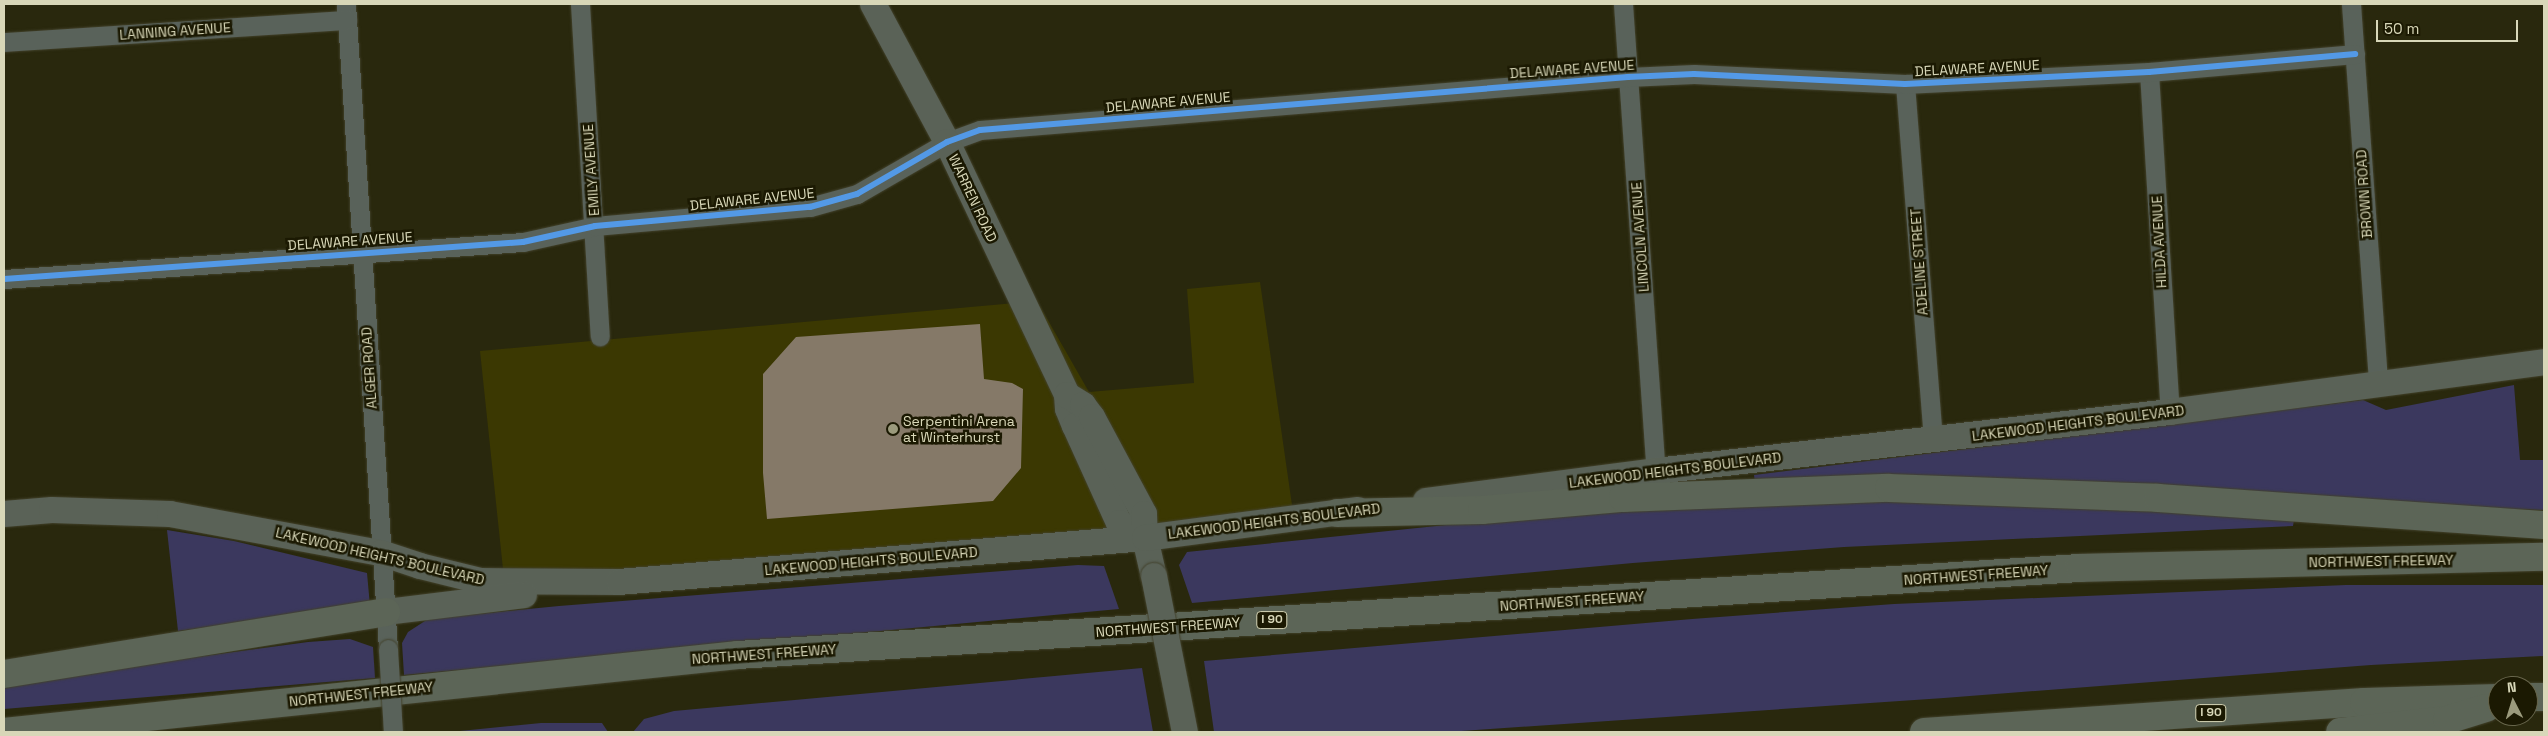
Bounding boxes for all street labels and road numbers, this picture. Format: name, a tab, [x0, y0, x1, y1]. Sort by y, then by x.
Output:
street label: LANNING AVENUE	[119, 19, 231, 43]
street label: DELAWARE AVENUE	[1509, 56, 1635, 82]
street label: DELAWARE AVENUE	[1914, 56, 2040, 80]
street label: DELAWARE AVENUE	[1105, 88, 1231, 116]
street label: EMILY AVENUE	[579, 123, 603, 217]
street label: BROWN ROAD	[2353, 149, 2375, 239]
street label: WARREN ROAD	[945, 151, 1001, 245]
street label: LINCOLN AVENUE	[1628, 181, 1652, 293]
street label: DELAWARE AVENUE	[689, 184, 815, 214]
street label: HILDA AVENUE	[2148, 195, 2170, 289]
street label: ADELINE STREET	[1907, 208, 1931, 316]
street label: DELAWARE AVENUE	[287, 228, 413, 254]
street label: ALGER ROAD	[358, 327, 380, 409]
street label: LAKEWOOD HEIGHTS BOULEVARD	[1971, 402, 2185, 444]
street label: LAKEWOOD HEIGHTS BOULEVARD	[1568, 449, 1782, 491]
street label: LAKEWOOD HEIGHTS BOULEVARD	[1167, 500, 1381, 542]
street label: LAKEWOOD HEIGHTS BOULEVARD	[274, 524, 486, 588]
street label: LAKEWOOD HEIGHTS BOULEVARD	[764, 543, 978, 579]
street label: NORTHWEST FREEWAY	[2308, 551, 2454, 571]
street label: NORTHWEST FREEWAY	[1903, 562, 2049, 588]
street label: NORTHWEST FREEWAY	[1499, 588, 1645, 614]
road number: I 90	[1256, 610, 1288, 630]
street label: NORTHWEST FREEWAY	[1095, 614, 1241, 640]
street label: NORTHWEST FREEWAY	[691, 641, 837, 667]
street label: NORTHWEST FREEWAY	[288, 678, 434, 710]
road number: I 90	[2195, 704, 2227, 722]

